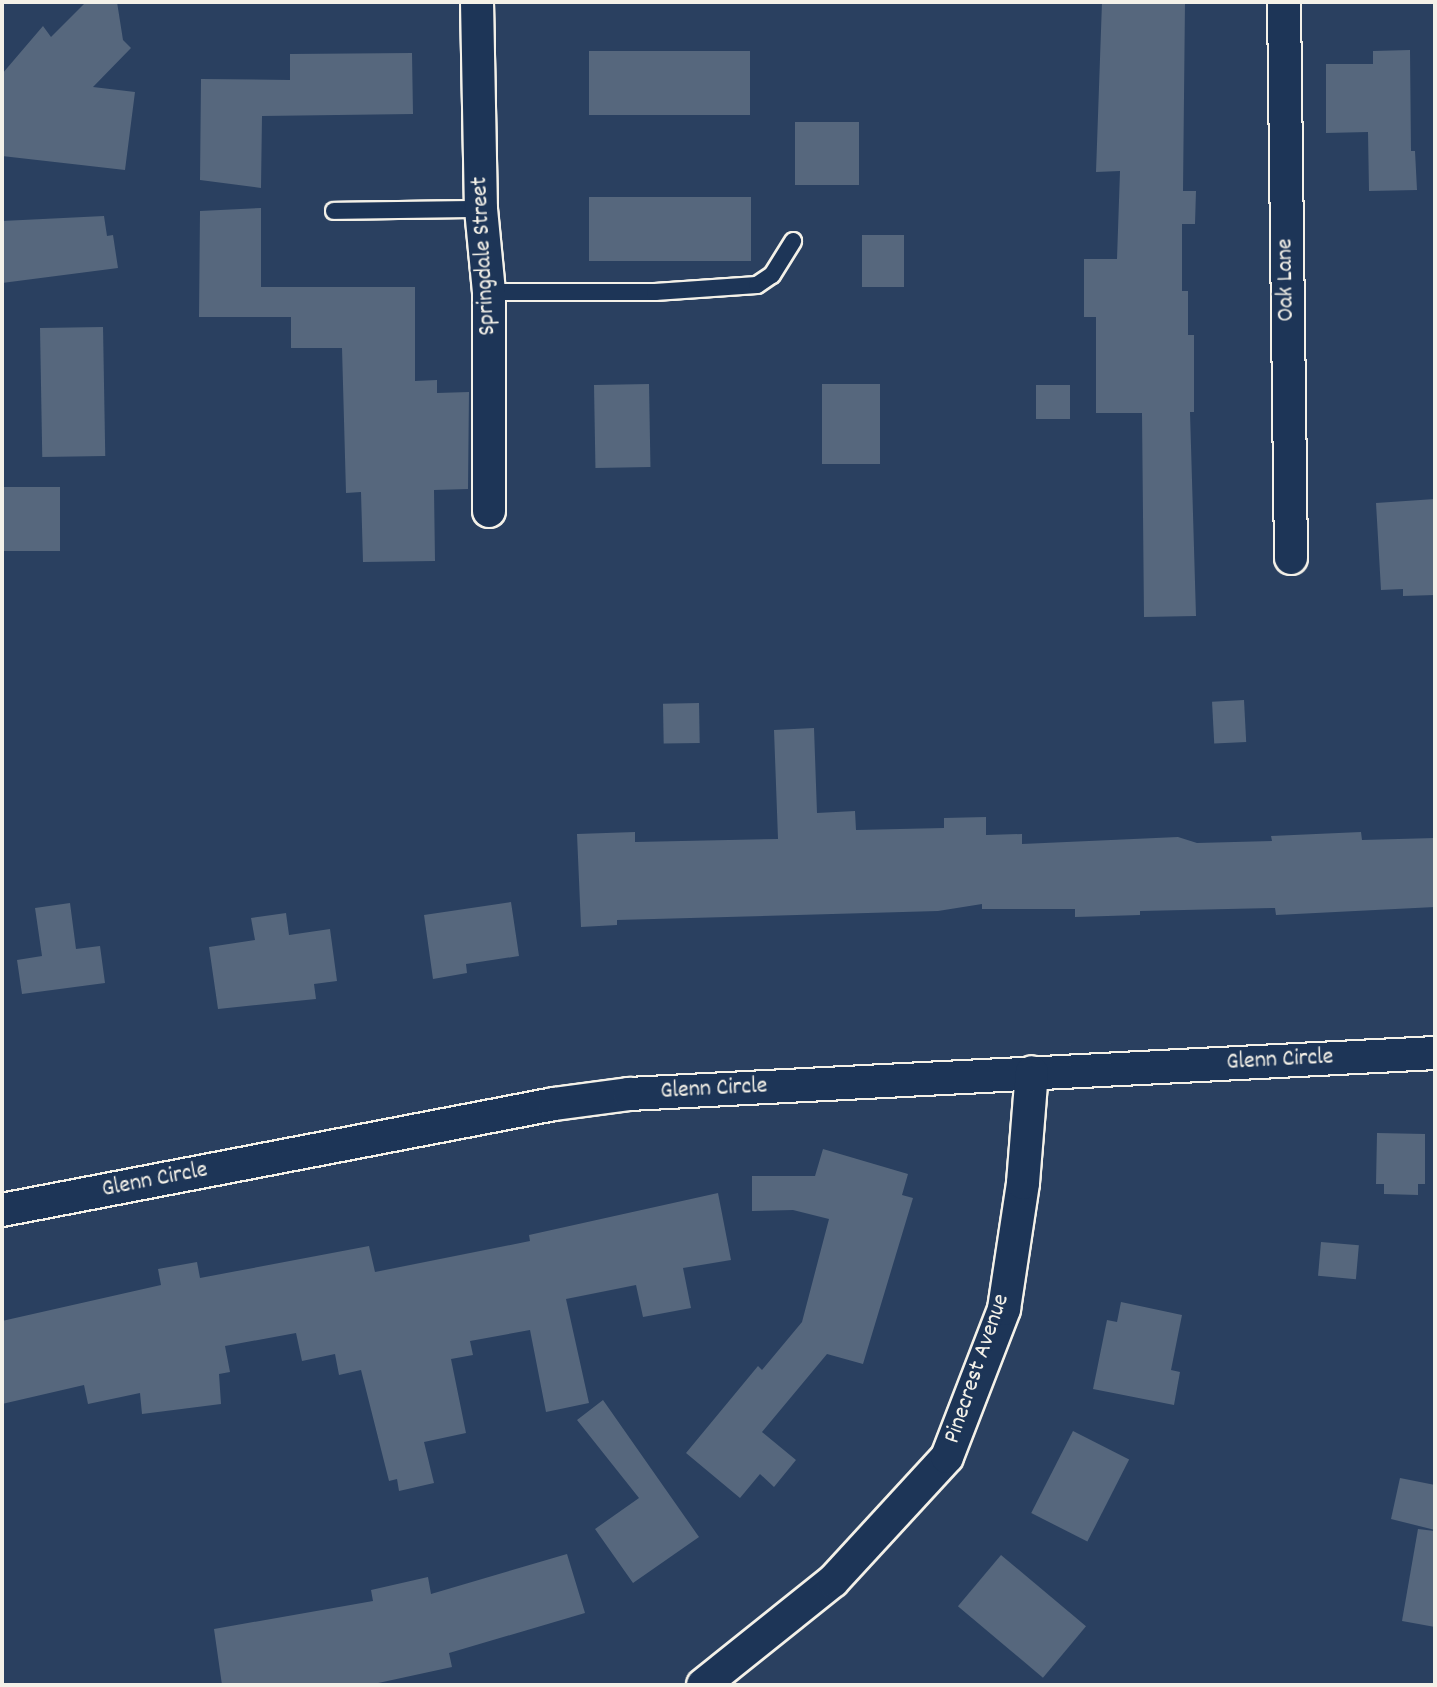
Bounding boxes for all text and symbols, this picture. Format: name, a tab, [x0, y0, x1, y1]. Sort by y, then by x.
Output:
street label: Springdale Street	[466, 176, 504, 336]
street label: Oak Lane	[1272, 238, 1302, 322]
street label: Glenn Circle	[1226, 1044, 1334, 1078]
street label: Glenn Circle	[660, 1073, 768, 1107]
street label: Glenn Circle	[100, 1157, 210, 1205]
street label: Pinecrest Avenue	[939, 1290, 1017, 1448]

